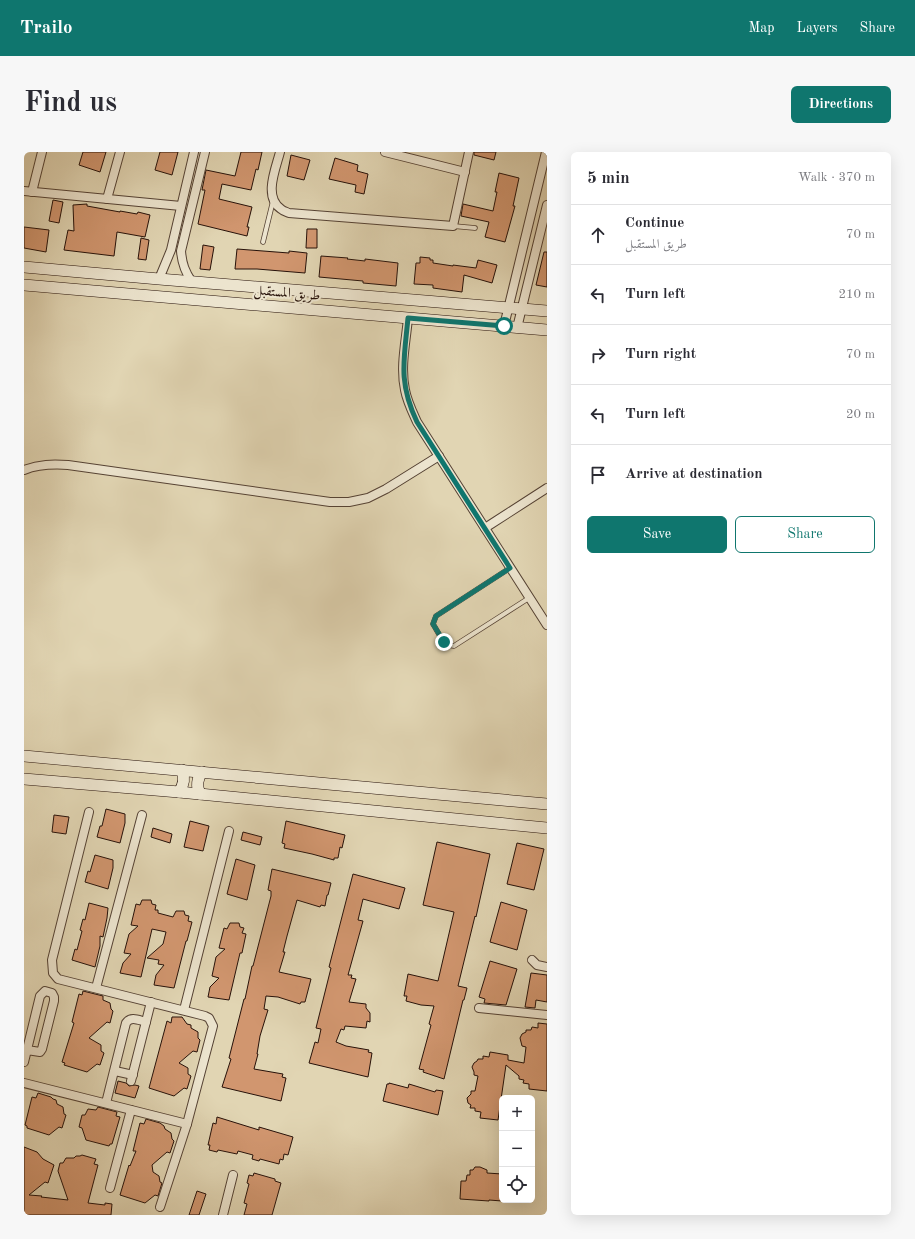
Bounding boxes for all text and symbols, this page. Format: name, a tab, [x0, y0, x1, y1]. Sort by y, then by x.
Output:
text: Trailo	[20, 19, 73, 38]
text: Map	[749, 21, 775, 35]
text: Layers	[797, 21, 838, 35]
text: Share	[860, 21, 895, 35]
button: Directions	[791, 86, 891, 123]
text: Find us	[24, 90, 117, 118]
text: 5 min	[587, 170, 630, 187]
text: Walk · 370 m	[798, 171, 875, 184]
text: Continue	[625, 216, 684, 231]
icon: ahead	[587, 224, 609, 246]
text: 70 m	[846, 228, 875, 241]
text: طريق المستقبل	[625, 238, 687, 251]
street label: طريق المستقبل	[253, 283, 321, 306]
icon: left	[587, 284, 609, 306]
text: Turn left	[625, 287, 685, 302]
text: 210 m	[838, 288, 875, 301]
route start	[495, 317, 513, 335]
icon: right	[587, 344, 609, 366]
text: Turn right	[625, 347, 696, 362]
text: 70 m	[846, 348, 875, 361]
icon: left	[587, 404, 609, 426]
text: Turn left	[625, 407, 685, 422]
text: 20 m	[846, 408, 875, 421]
icon: arrive	[587, 464, 609, 486]
text: Arrive at destination	[625, 467, 763, 482]
button: Save	[587, 516, 727, 553]
button: Share	[735, 516, 875, 553]
route end	[435, 633, 453, 651]
map controls	[499, 1095, 535, 1203]
button: +	[499, 1095, 535, 1131]
button: −	[499, 1131, 535, 1167]
button: locate	[499, 1167, 535, 1203]

